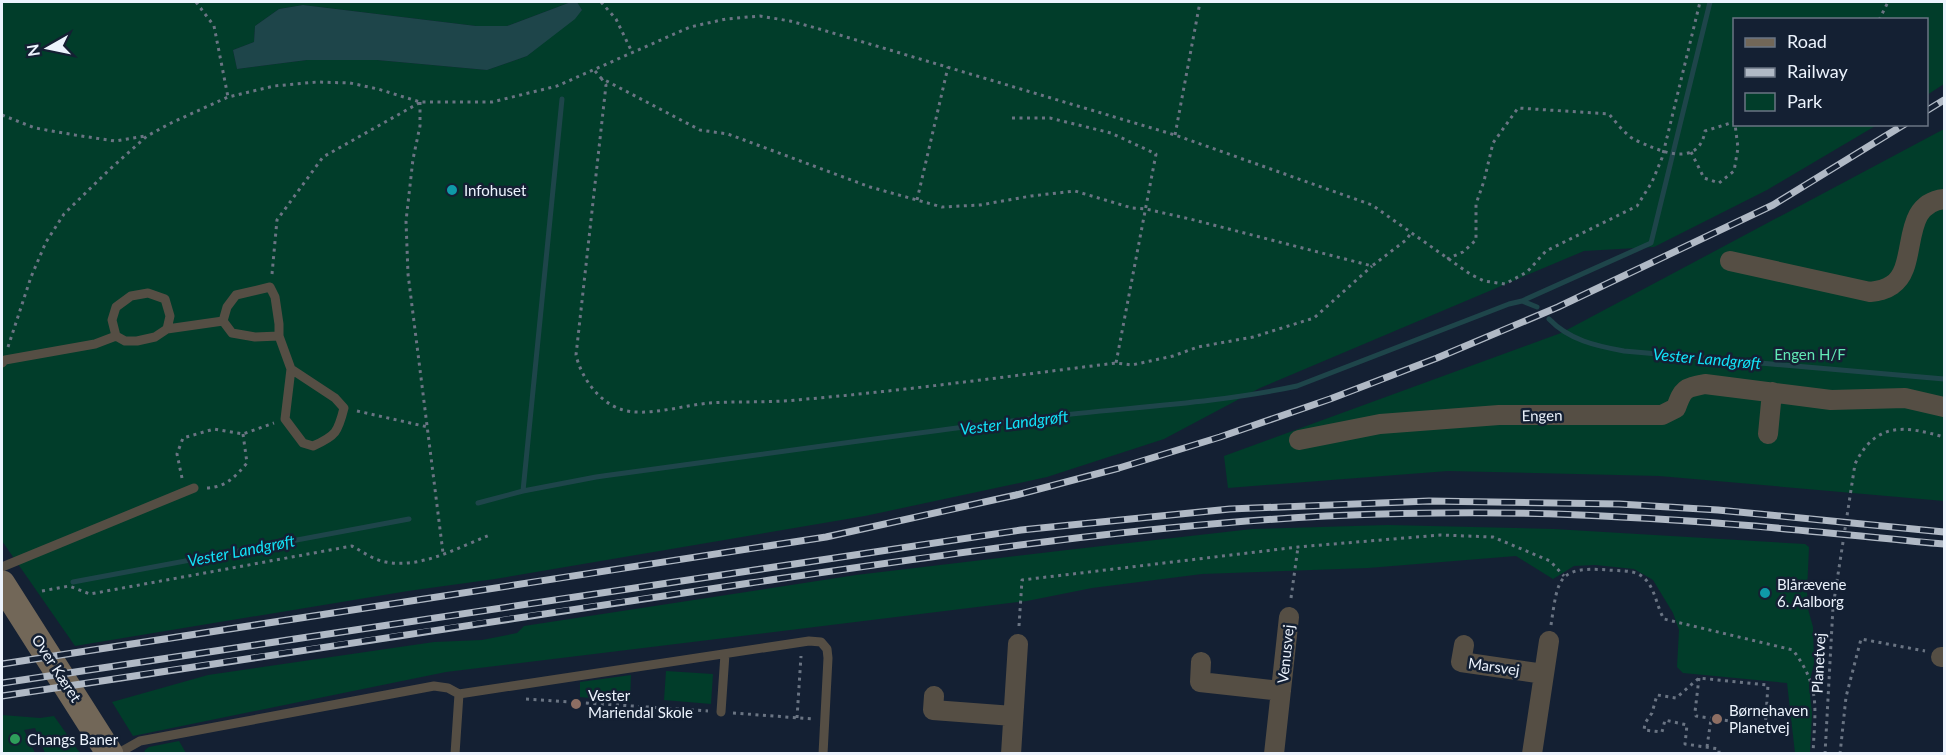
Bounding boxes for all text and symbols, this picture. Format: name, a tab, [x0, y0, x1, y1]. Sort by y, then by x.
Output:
north arrow	[18, 18, 78, 78]
legend	[1733, 18, 1928, 126]
text: Road	[1787, 30, 1827, 52]
text: N	[22, 43, 43, 58]
text: Railway	[1787, 60, 1848, 82]
text: Park	[1787, 90, 1823, 112]
place label: Infohuset	[464, 181, 527, 199]
marker: Infohuset	[445, 183, 459, 197]
water label: Vester Landgrøft	[1652, 344, 1763, 372]
park label: Engen H/F	[1774, 345, 1846, 363]
water label: Vester Landgrøft	[959, 406, 1070, 438]
street label: Engen	[1521, 406, 1563, 424]
water label: Vester Landgrøft	[186, 530, 297, 570]
place label: Blårævene 6. Aalborg	[1777, 575, 1847, 610]
marker: Blårævene 6. Aalborg	[1758, 586, 1772, 600]
street label: Venusvej	[1273, 624, 1297, 684]
street label: Over Kæret	[29, 631, 86, 706]
street label: Planetvej	[1807, 632, 1829, 694]
street label: Marsvej	[1467, 653, 1521, 679]
place label: Vester Mariendal Skole	[588, 686, 693, 721]
marker: Vester Mariendal Skole	[569, 697, 583, 711]
place label: Børnehaven Planetvej	[1729, 701, 1808, 736]
marker: Børnehaven Planetvej	[1710, 712, 1724, 726]
place label: Changs Baner	[27, 730, 119, 748]
marker: Changs Baner	[8, 732, 22, 746]

